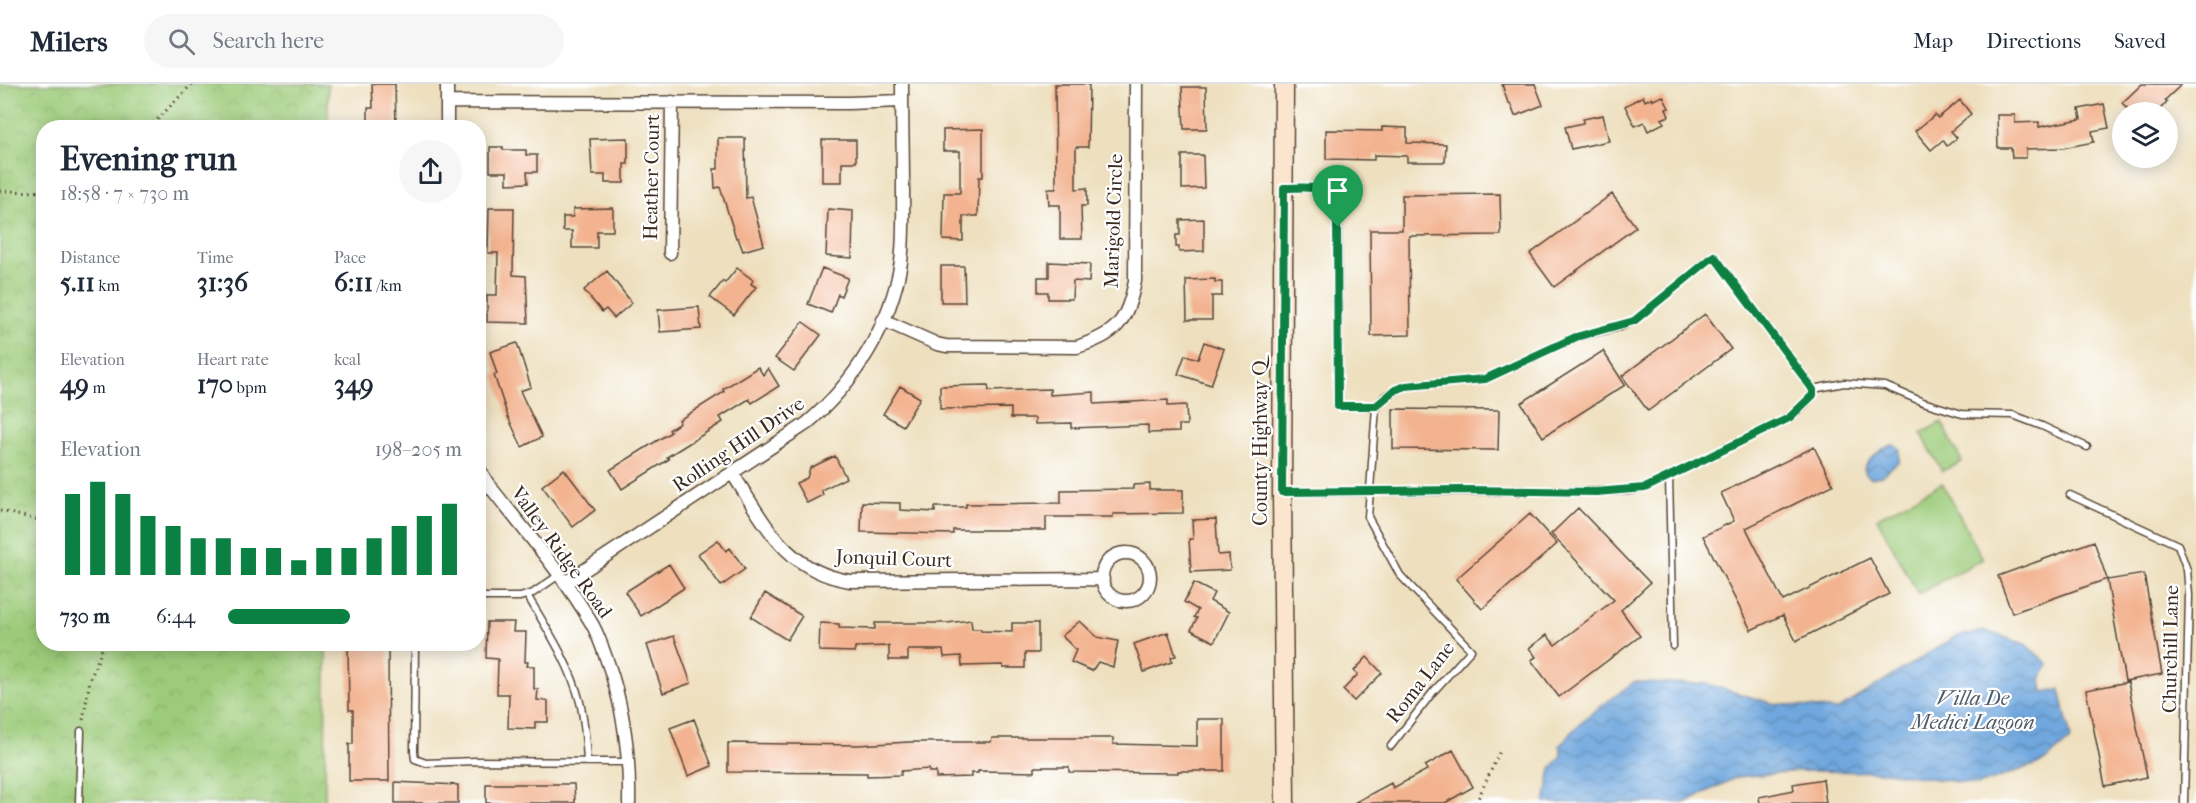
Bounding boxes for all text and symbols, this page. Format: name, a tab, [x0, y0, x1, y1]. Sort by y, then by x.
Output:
search box	[144, 14, 564, 68]
text: Milers	[30, 25, 108, 58]
icon: search	[165, 25, 198, 58]
text: Search here	[213, 28, 324, 54]
text: Map	[1913, 29, 1953, 53]
text: Directions	[1986, 29, 2081, 53]
text: Saved	[2114, 29, 2166, 53]
map controls	[2112, 102, 2178, 168]
button: layers	[2112, 102, 2178, 168]
street label: Heather Court	[639, 114, 664, 240]
text: Evening run	[60, 140, 237, 179]
button: share	[399, 140, 462, 203]
street label: Marigold Circle	[1100, 153, 1127, 289]
pin	[1312, 165, 1363, 227]
icon: arrive	[1321, 174, 1354, 207]
text: 18:58 · 7 × 730 m	[60, 182, 189, 205]
text: Distance	[60, 248, 120, 267]
text: Time	[197, 248, 233, 267]
text: Pace	[334, 248, 366, 267]
text: 5.11	[60, 267, 95, 298]
text: 31:36	[197, 267, 248, 298]
text: 6:11	[334, 267, 373, 298]
text: km	[95, 276, 120, 295]
text: /km	[373, 276, 402, 295]
text: Elevation	[60, 350, 125, 369]
text: Heart rate	[197, 350, 269, 369]
text: kcal	[334, 350, 361, 369]
street label: County Highway Q	[1249, 354, 1272, 526]
text: 49	[60, 369, 89, 400]
text: 170	[197, 369, 233, 400]
text: 349	[334, 369, 374, 400]
text: m	[89, 378, 106, 397]
text: bpm	[233, 378, 267, 397]
street label: Rolling Hill Drive	[668, 392, 809, 497]
text: Elevation	[60, 438, 141, 461]
text: 198–205 m	[375, 438, 462, 461]
street label: Valley Ridge Road	[506, 481, 618, 623]
street label: Jonquil Court	[833, 545, 953, 572]
street label: Churchill Lane	[2158, 585, 2183, 713]
text: 730 m	[60, 605, 110, 628]
text: 6:44	[156, 605, 195, 628]
street label: Roma Lane	[1381, 637, 1459, 728]
water label: Villa De Medici Lagoon	[1909, 686, 2035, 734]

